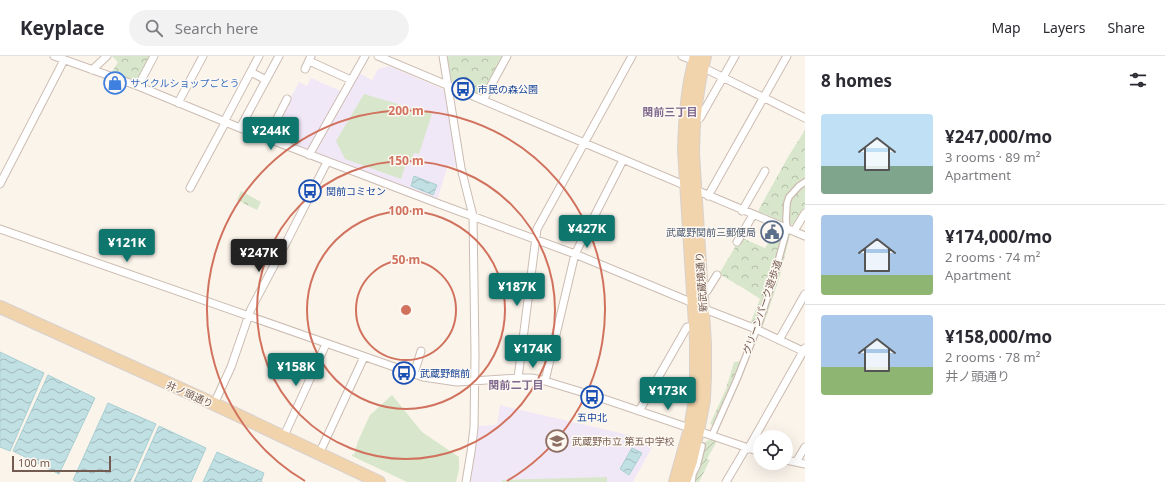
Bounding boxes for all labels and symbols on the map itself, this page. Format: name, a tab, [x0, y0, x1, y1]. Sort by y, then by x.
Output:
shop icon: サイクルショップごとう	[102, 70, 128, 96]
place label: サイクルショップごとう	[130, 76, 240, 90]
bus stop icon: 市民の森公園	[450, 76, 476, 102]
place label: 市民の森公園	[478, 82, 538, 96]
text: 200 m	[388, 102, 424, 119]
district label: 関前三丁目	[643, 104, 698, 119]
pin: ¥244K	[243, 117, 299, 151]
text: 150 m	[388, 152, 424, 169]
bus stop icon: 関前コミセン	[297, 178, 323, 204]
place label: 関前コミセン	[326, 184, 386, 198]
text: 100 m	[388, 202, 424, 219]
pin: ¥427K	[559, 215, 615, 249]
public building icon: 武蔵野関前三郵便局	[759, 219, 785, 245]
place label: 武蔵野関前三郵便局	[666, 225, 756, 239]
pin: ¥121K	[99, 229, 155, 263]
pin: ¥247K	[231, 239, 287, 273]
text: 50 m	[392, 251, 420, 268]
street label: 新武蔵境通り	[692, 252, 710, 312]
street label: グリーンパーク遊歩道	[739, 258, 785, 356]
pin: ¥187K	[489, 273, 545, 307]
centre of rings	[399, 303, 413, 317]
pin: ¥174K	[505, 335, 561, 369]
pin: ¥158K	[268, 353, 324, 387]
bus stop icon: 武蔵野館前	[391, 360, 417, 386]
place label: 武蔵野館前	[420, 366, 470, 380]
street label: 井ノ頭通り	[164, 377, 216, 411]
district label: 関前二丁目	[489, 377, 544, 392]
pin: ¥173K	[640, 377, 696, 411]
bus stop icon: 五中北	[579, 384, 605, 410]
place label: 五中北	[577, 410, 607, 424]
school or university icon: 武蔵野市立 第五中学校	[544, 428, 570, 454]
place label: 武蔵野市立 第五中学校	[572, 434, 675, 448]
scale bar	[12, 454, 111, 473]

